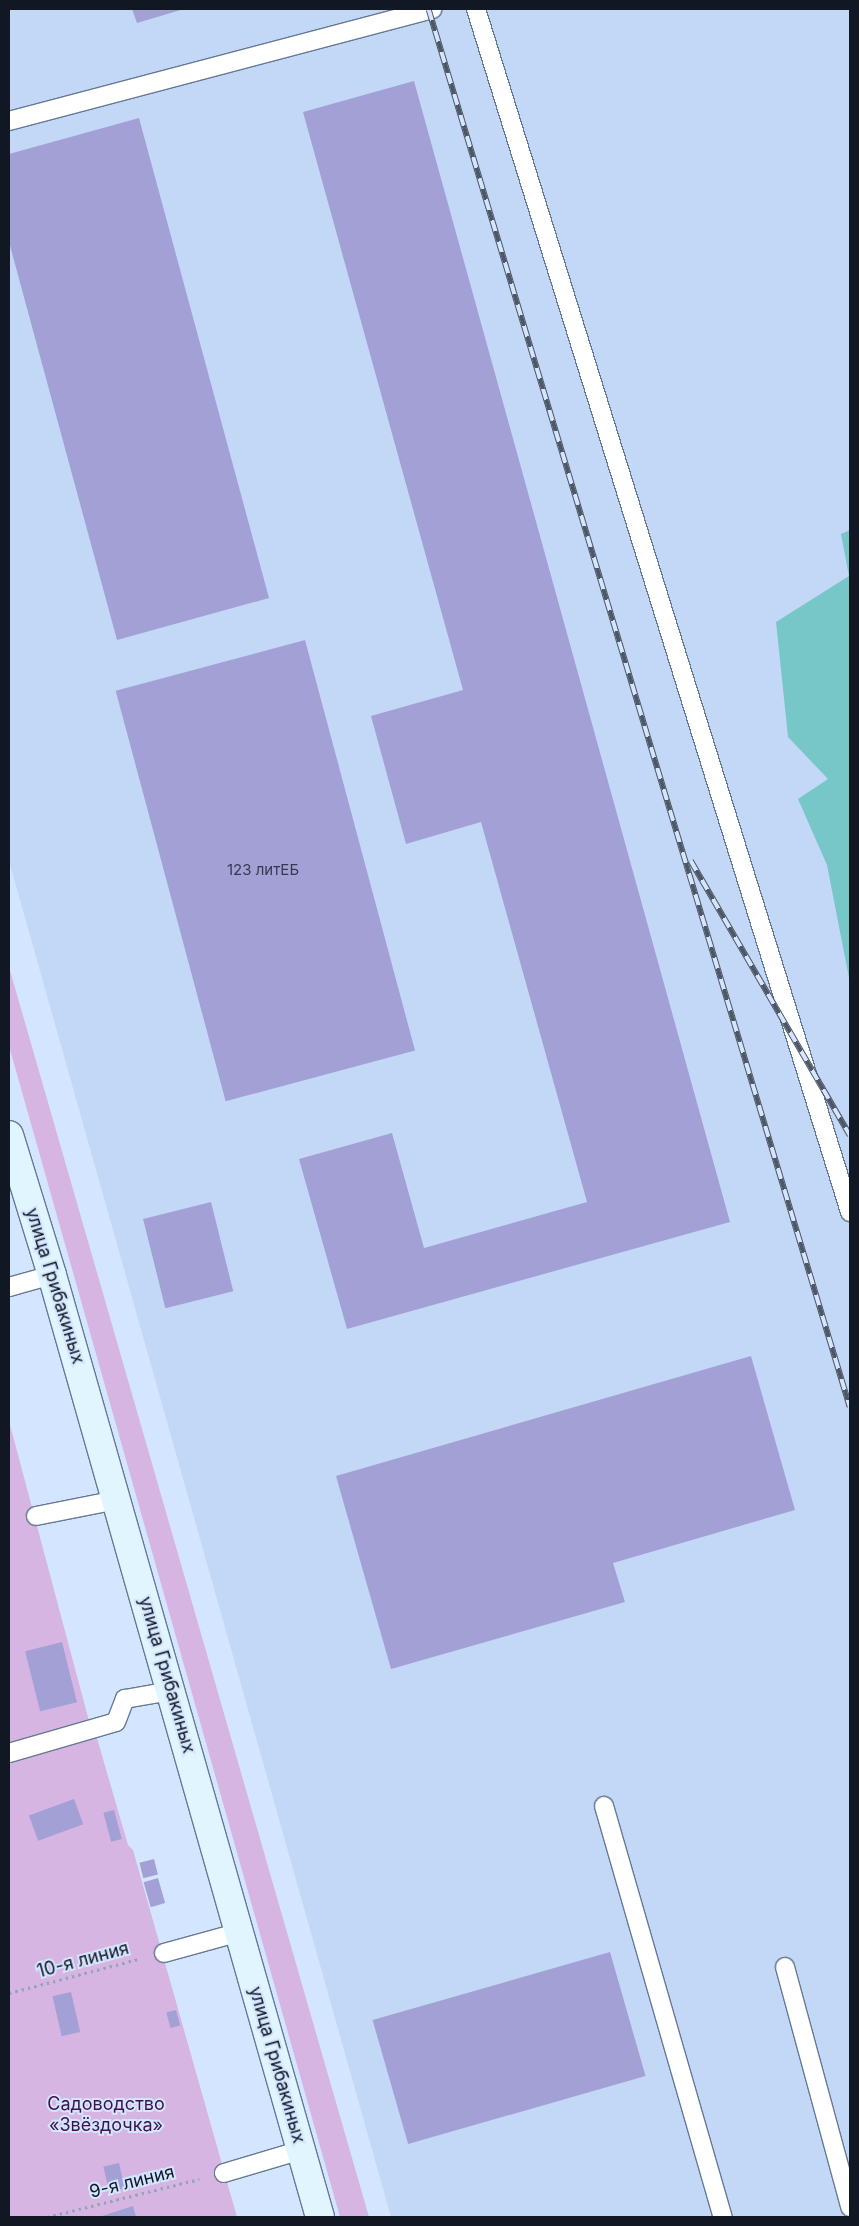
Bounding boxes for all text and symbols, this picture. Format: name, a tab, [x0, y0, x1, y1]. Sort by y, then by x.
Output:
house number: 123 литЕБ	[227, 861, 299, 879]
street label: улица Грибакиных	[21, 1205, 89, 1367]
street label: улица Грибакиных	[134, 1594, 200, 1756]
street label: 10-я линия	[35, 1937, 131, 1983]
street label: улица Грибакиных	[244, 1984, 310, 2146]
park label: Садоводство «Звёздочка»	[47, 2094, 165, 2136]
street label: 9-я линия	[87, 2161, 177, 2203]

